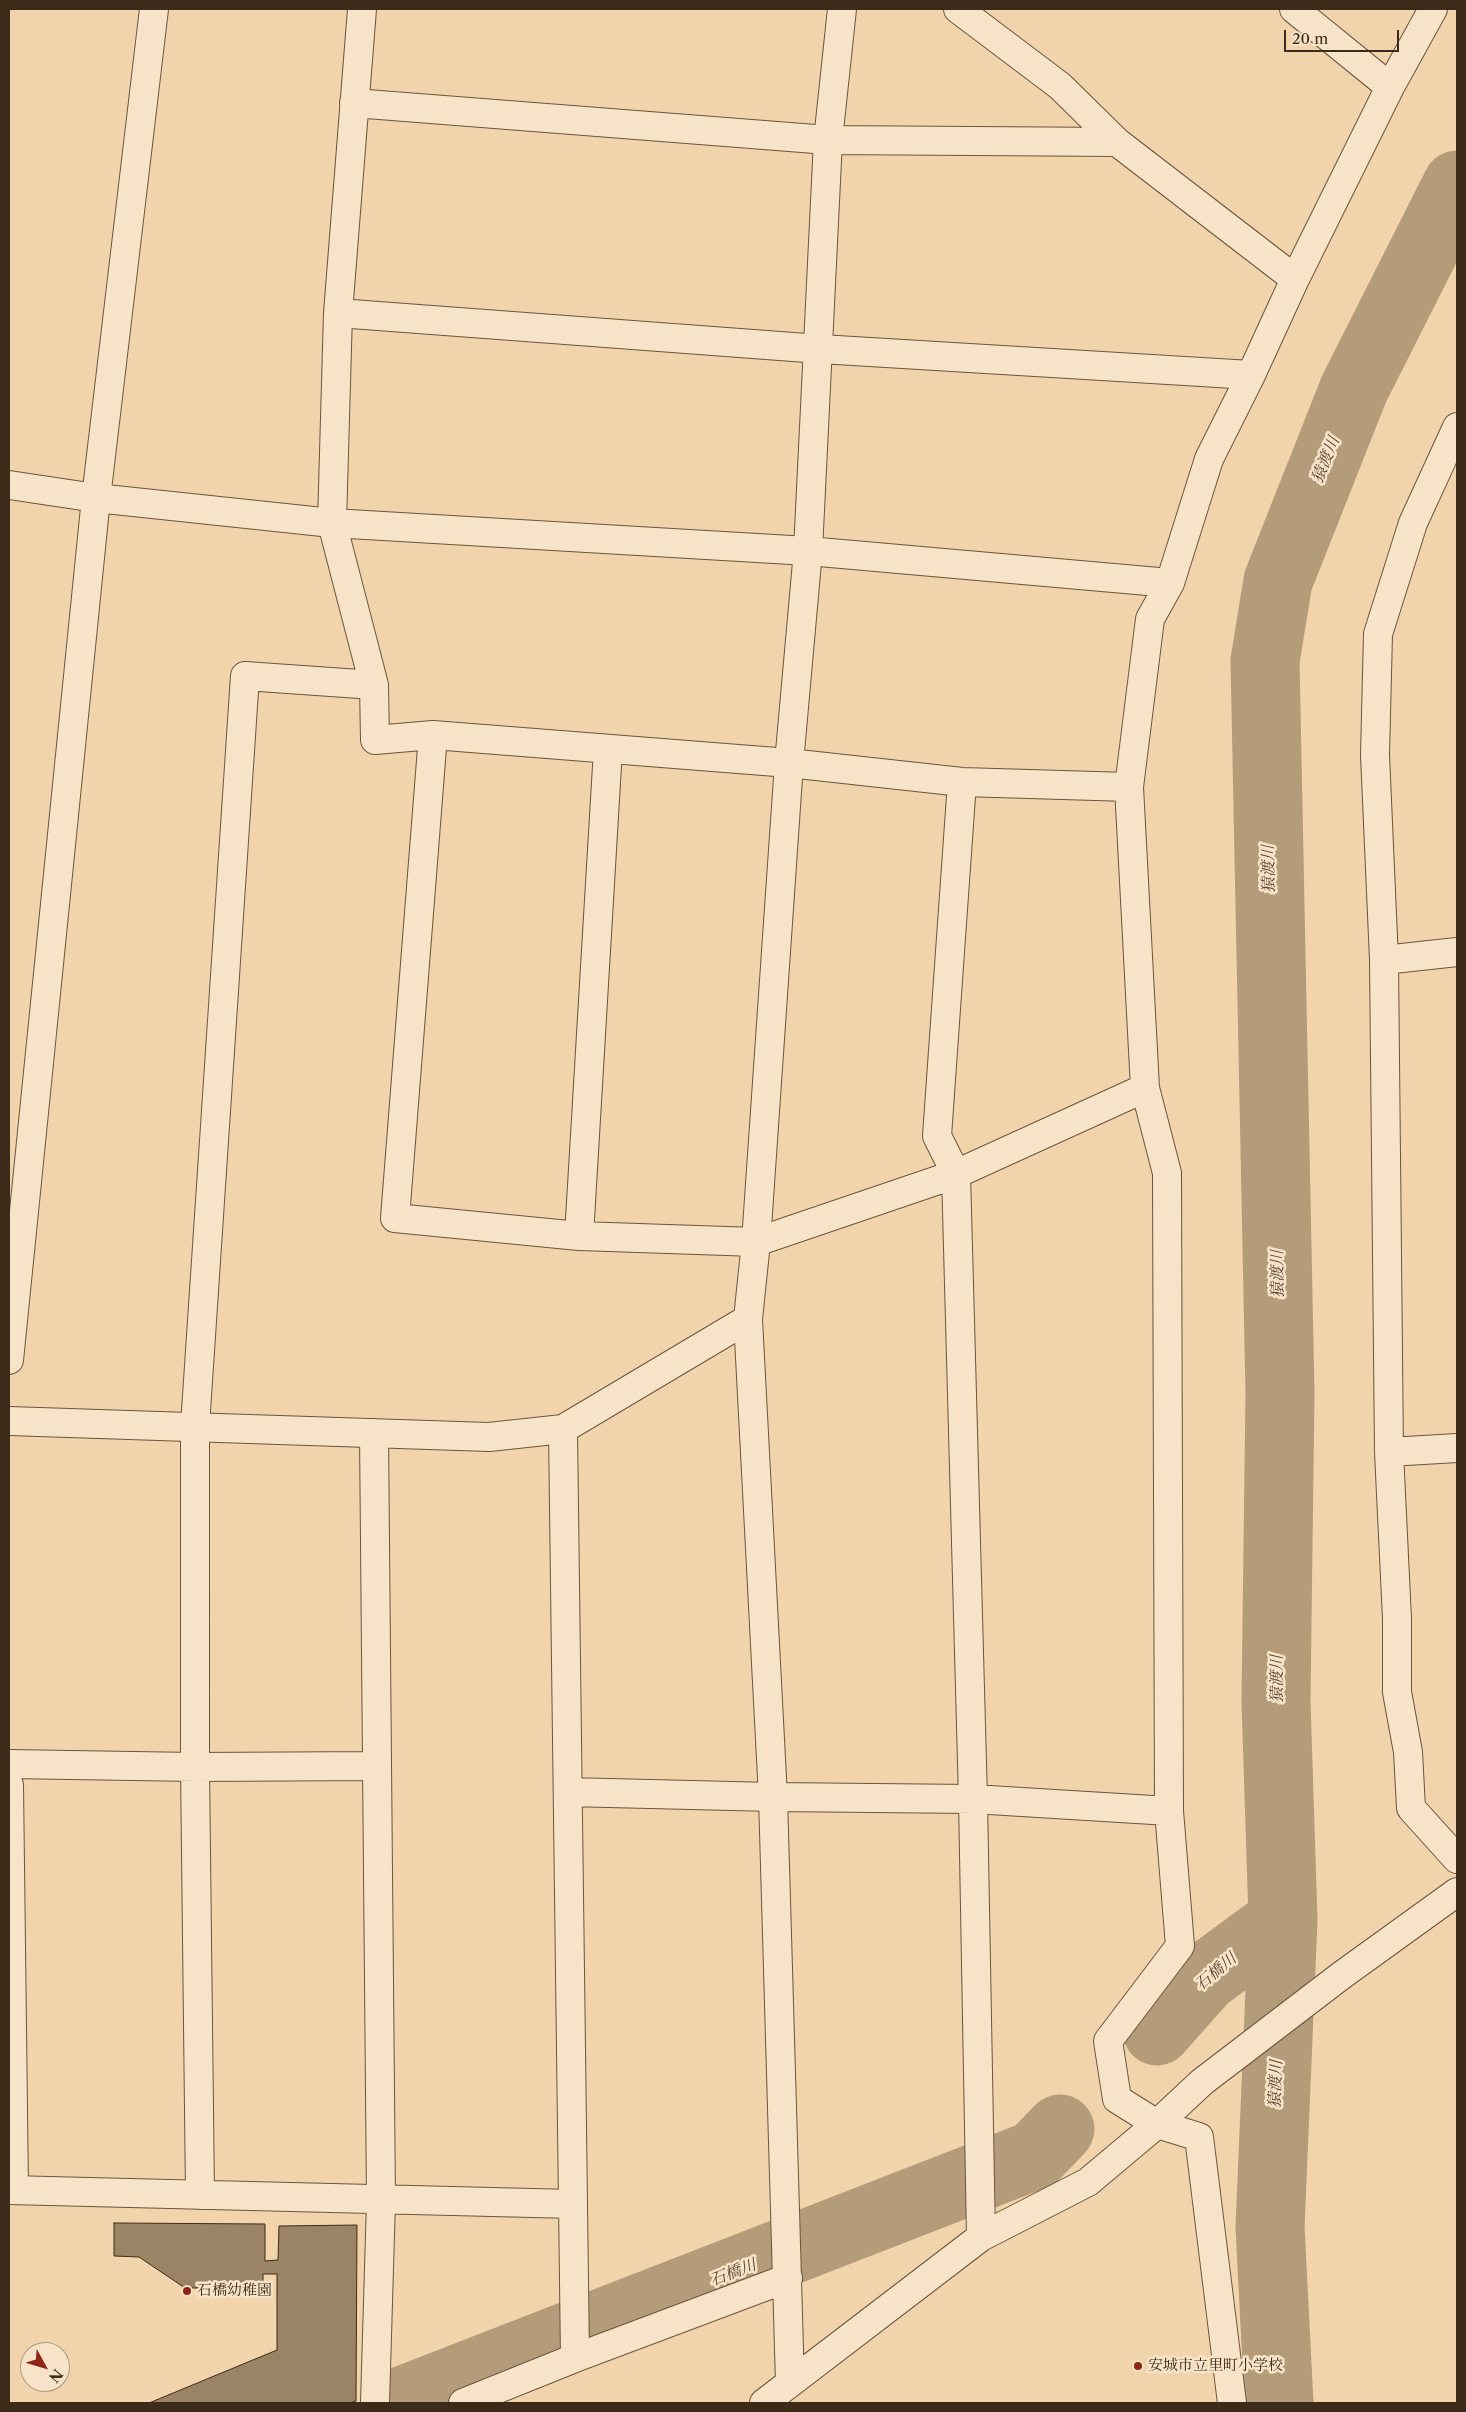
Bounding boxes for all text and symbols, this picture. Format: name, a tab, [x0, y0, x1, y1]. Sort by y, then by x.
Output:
scale bar	[1286, 20, 1401, 52]
text: 20 m	[1292, 29, 1328, 48]
water label: 猿渡川	[1308, 434, 1344, 486]
water label: 猿渡川	[1259, 845, 1279, 893]
water label: 猿渡川	[1268, 1250, 1288, 1298]
water label: 猿渡川	[1267, 1655, 1287, 1703]
water label: 石橋川	[1191, 1949, 1241, 1995]
water label: 猿渡川	[1266, 2060, 1286, 2108]
water label: 石橋川	[707, 2255, 759, 2291]
place label: 石橋幼稚園	[197, 2282, 272, 2300]
marker: 石橋幼稚園	[181, 2285, 193, 2297]
north arrow	[20, 2342, 70, 2392]
place label: 安城市立里町小学校	[1148, 2357, 1283, 2375]
marker: 安城市立里町小学校	[1132, 2360, 1144, 2372]
text: N	[45, 2365, 67, 2386]

